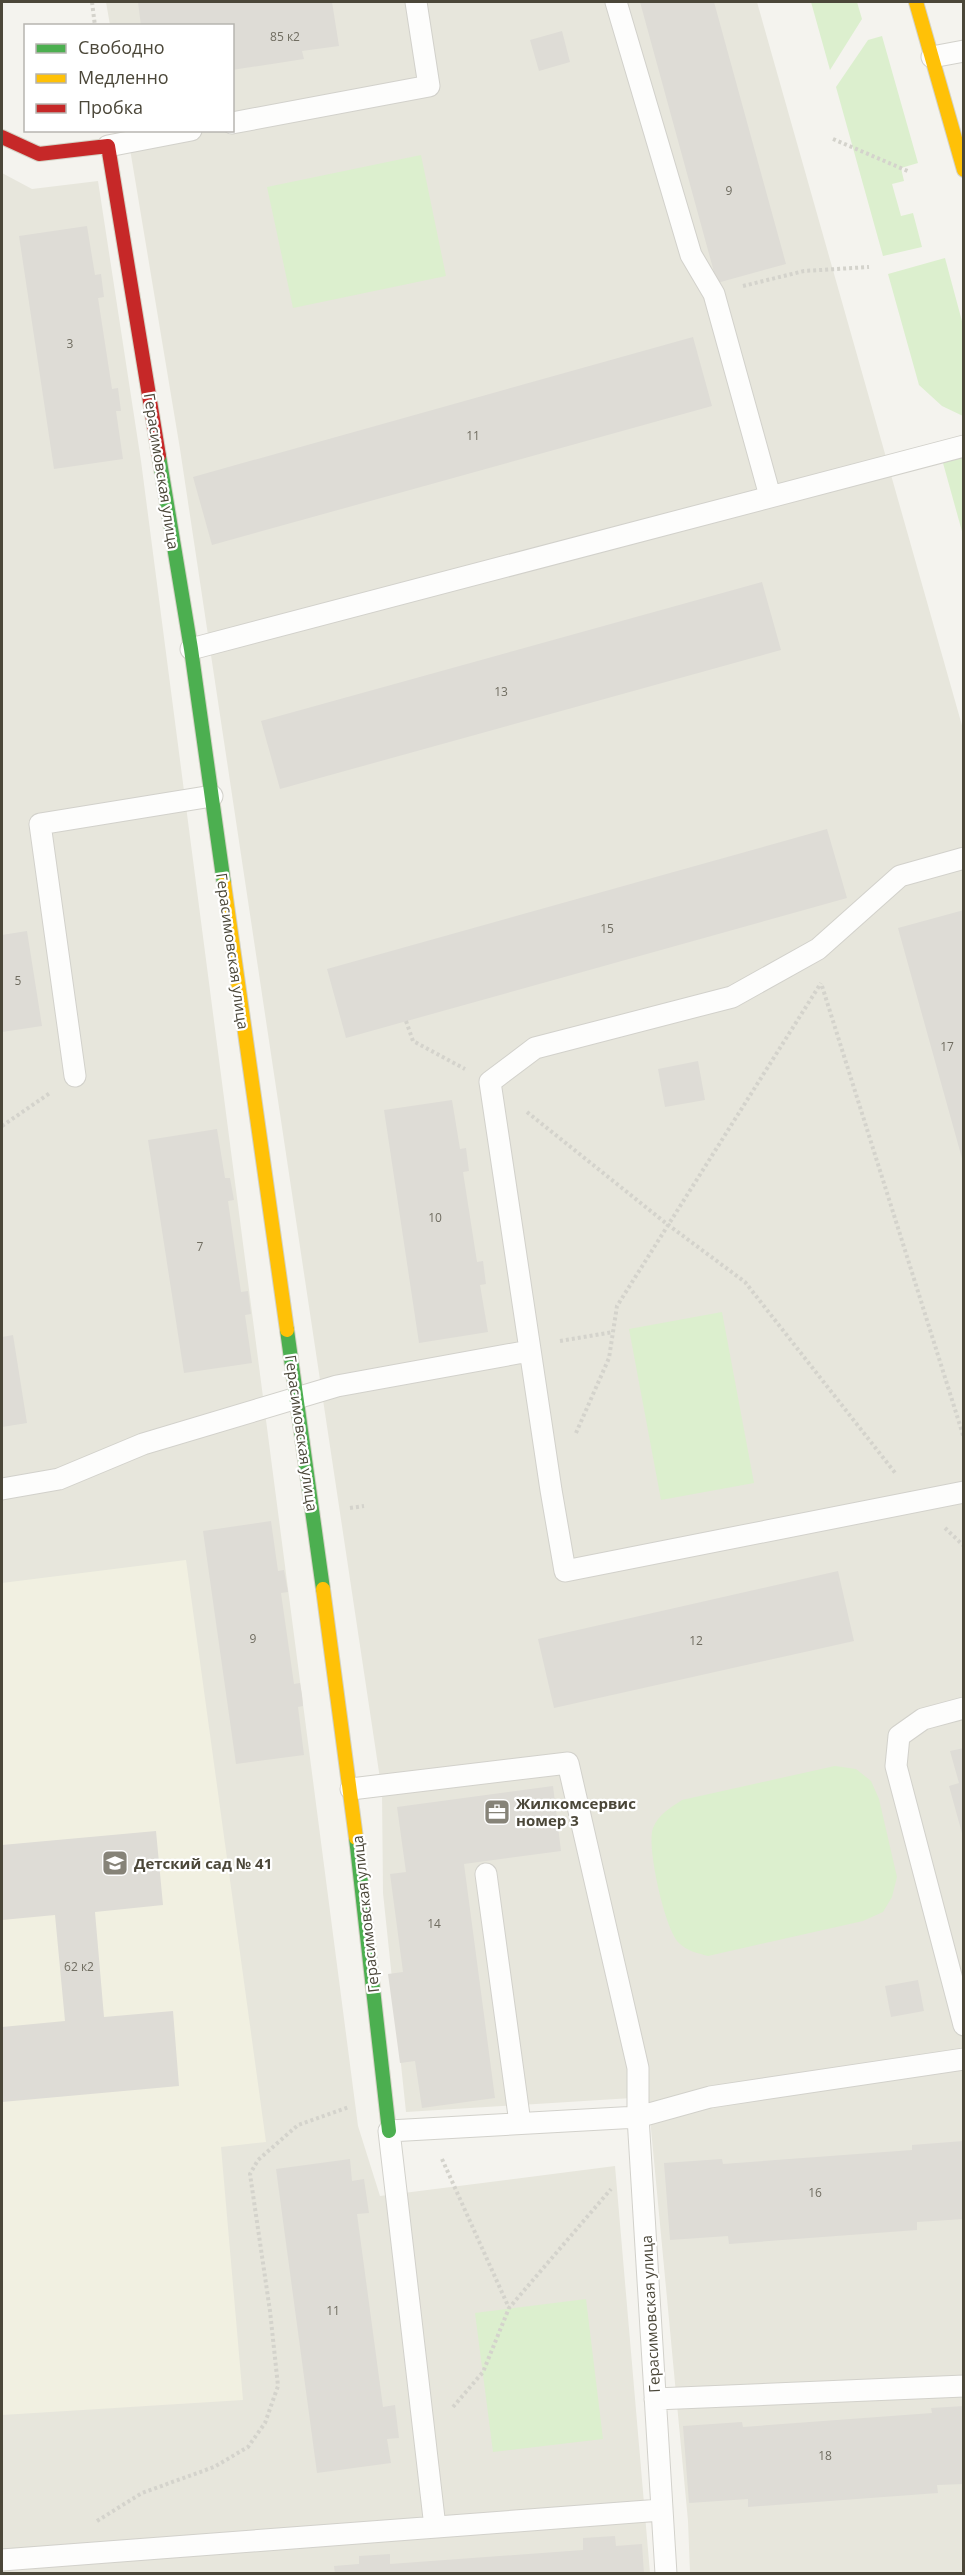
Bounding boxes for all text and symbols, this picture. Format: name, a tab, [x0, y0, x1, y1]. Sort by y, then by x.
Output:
legend	[24, 24, 234, 132]
house number: 85 к2	[270, 28, 300, 45]
text: Свободно	[78, 35, 165, 59]
text: Медленно	[78, 65, 169, 89]
text: Пробка	[78, 95, 143, 119]
house number: 9	[726, 182, 733, 199]
house number: 3	[67, 335, 74, 352]
street label: Герасимовская улица	[140, 391, 184, 551]
house number: 11	[466, 427, 480, 444]
house number: 13	[494, 683, 508, 700]
street label: Герасимовская улица	[212, 871, 254, 1031]
house number: 15	[600, 920, 614, 937]
house number: 5	[15, 972, 22, 989]
house number: 17	[940, 1038, 954, 1055]
house number: 10	[428, 1209, 442, 1226]
house number: 7	[197, 1238, 204, 1255]
street label: Герасимовская улица	[281, 1353, 323, 1513]
house number: 9	[250, 1630, 257, 1647]
house number: 12	[689, 1632, 703, 1649]
place label: Жилкомсервис номер 3	[516, 1793, 636, 1830]
office icon: Жилкомсервис номер 3	[482, 1797, 512, 1827]
street label: Герасимовская улица	[347, 1834, 383, 1994]
school or university icon: Детский сад № 41	[100, 1848, 130, 1878]
place label: Детский сад № 41	[134, 1853, 272, 1873]
house number: 14	[427, 1915, 441, 1932]
house number: 62 к2	[64, 1958, 94, 1975]
house number: 16	[808, 2184, 822, 2201]
street label: Герасимовская улица	[636, 2235, 664, 2393]
house number: 11	[326, 2302, 340, 2319]
house number: 18	[818, 2447, 832, 2464]

